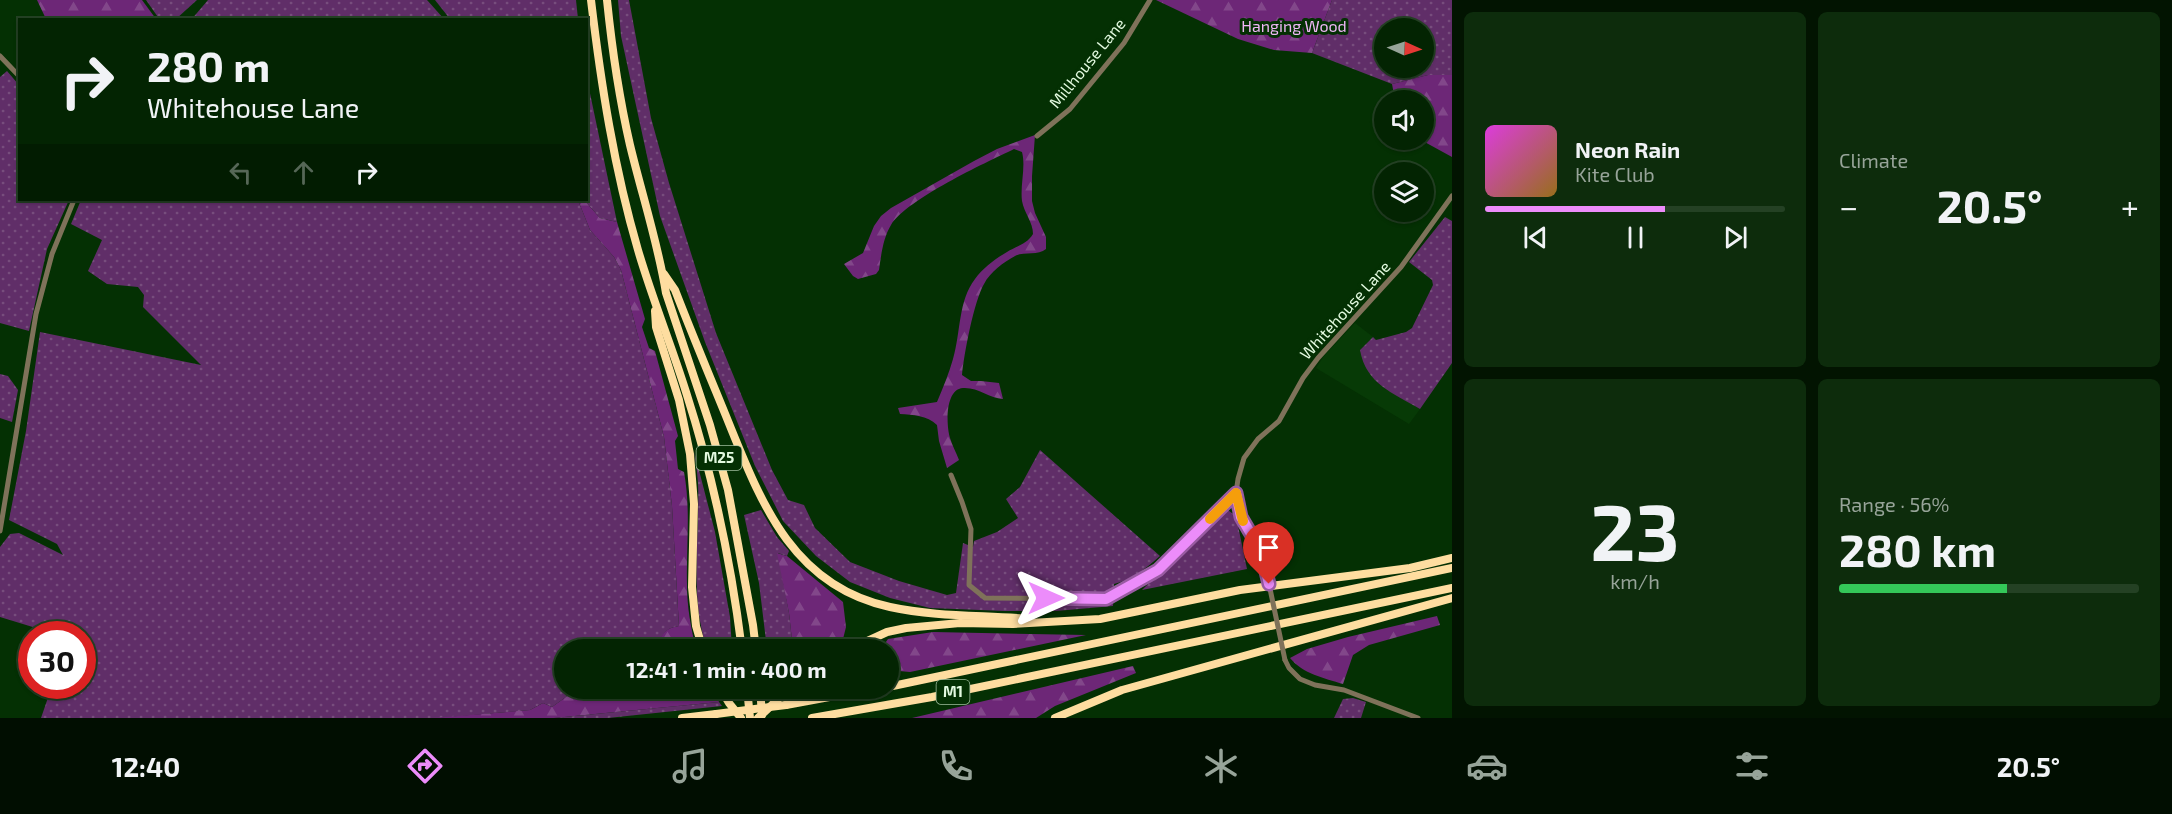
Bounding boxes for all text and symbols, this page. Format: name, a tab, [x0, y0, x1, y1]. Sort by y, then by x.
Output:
street label: Millhouse Lane	[1045, 14, 1129, 111]
park label: Hanging Wood	[1241, 16, 1347, 35]
north arrow	[1374, 18, 1434, 78]
map controls	[1374, 18, 1434, 222]
text: 280 m	[147, 40, 270, 90]
icon: right	[48, 42, 126, 120]
button: sound	[1374, 90, 1434, 150]
text: Whitehouse Lane	[147, 91, 359, 123]
text: Neon Rain	[1575, 136, 1680, 162]
text: Climate	[1839, 148, 1908, 172]
icon: left	[224, 156, 257, 189]
icon: ahead	[287, 156, 320, 189]
icon: right	[350, 156, 383, 189]
button: layers	[1374, 162, 1434, 222]
text: Kite Club	[1575, 162, 1655, 186]
text: 20.5°	[1937, 178, 2042, 232]
text: −	[1839, 186, 1858, 226]
text: +	[2121, 186, 2139, 226]
icon: previous	[1519, 221, 1552, 254]
icon: pause	[1619, 221, 1652, 254]
icon: next	[1719, 221, 1752, 254]
street label: Whitehouse Lane	[1295, 257, 1394, 363]
road number: M25	[696, 446, 742, 470]
text: 23	[1590, 483, 1680, 577]
text: Range · 56%	[1839, 492, 1949, 516]
pin	[1243, 522, 1294, 584]
text: 280 km	[1839, 522, 1996, 576]
icon: arrive	[1252, 531, 1285, 564]
position arrow	[1014, 566, 1078, 630]
text: km/h	[1610, 569, 1660, 593]
speed limit sign: 30	[18, 621, 96, 699]
text: 12:41 · 1 min · 400 m	[626, 656, 827, 682]
road number: M1	[936, 680, 970, 704]
icon: directions	[404, 745, 446, 787]
icon: music	[669, 745, 711, 787]
icon: phone	[935, 745, 977, 787]
icon: climate	[1200, 745, 1242, 787]
icon: car	[1466, 745, 1508, 787]
icon: filters	[1731, 745, 1773, 787]
text: 12:40	[112, 750, 180, 782]
text: 20.5°	[1997, 750, 2060, 782]

